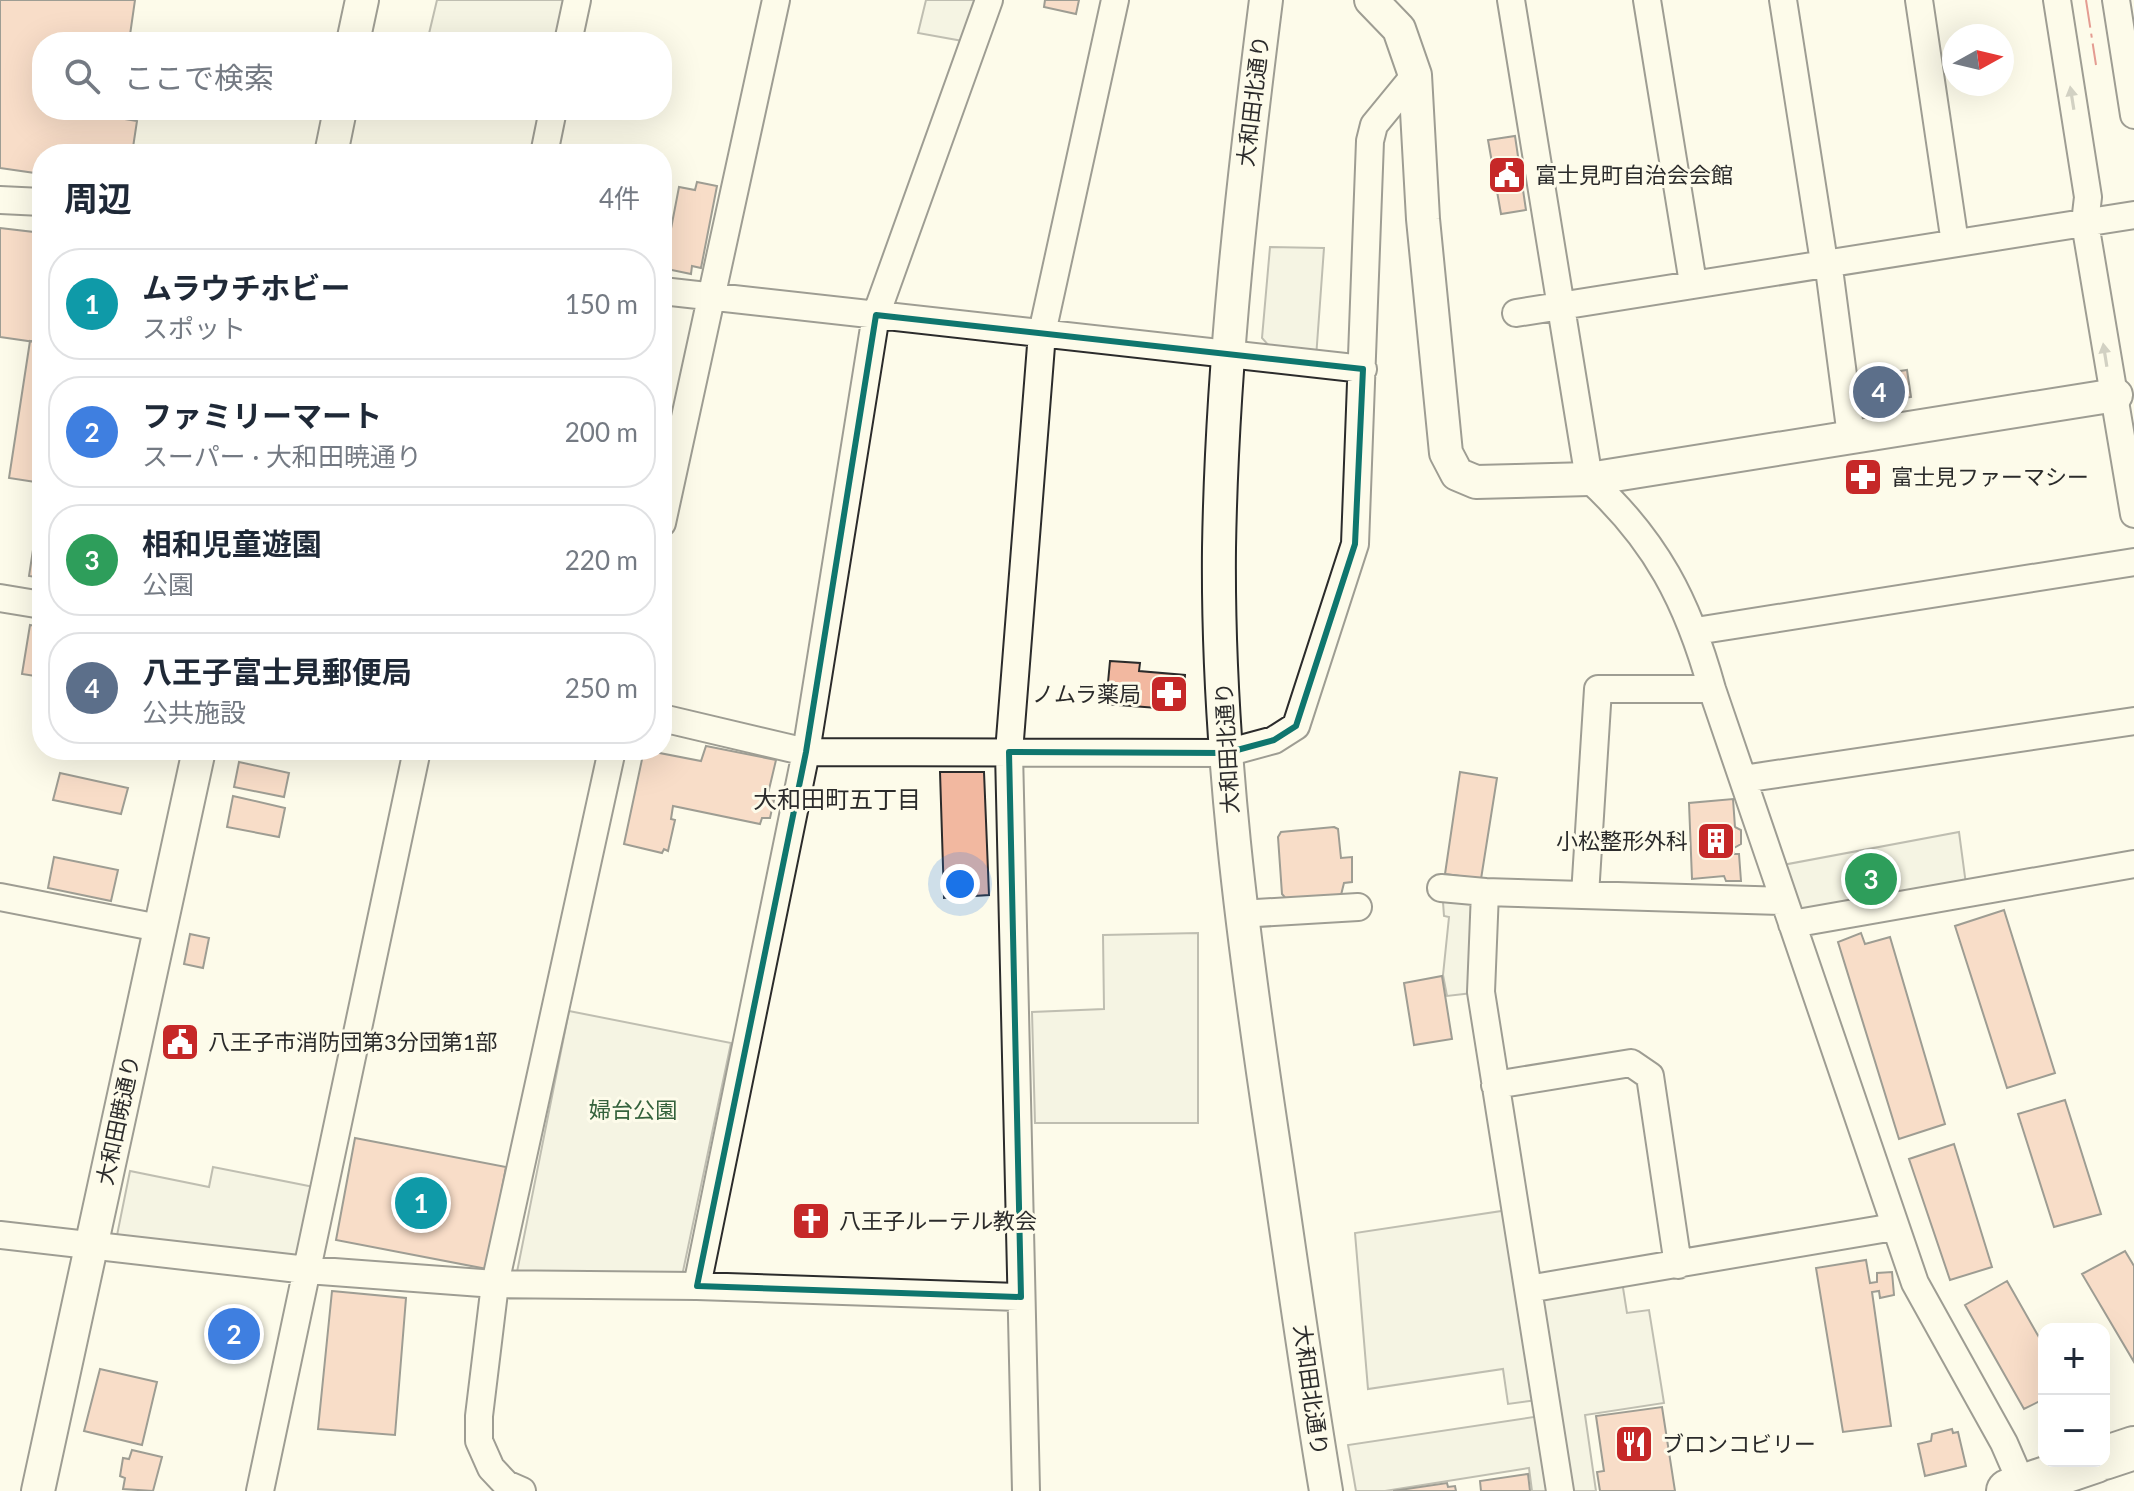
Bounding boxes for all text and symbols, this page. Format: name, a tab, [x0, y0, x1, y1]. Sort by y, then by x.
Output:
north arrow	[1942, 24, 2014, 96]
search box	[32, 32, 672, 120]
street label: 大和田北通り	[1231, 34, 1274, 168]
icon: search	[60, 54, 104, 98]
text: ここで検索	[124, 59, 274, 95]
one-way arrow	[2065, 85, 2078, 110]
public building icon: 富士見町自治会会館	[1486, 154, 1528, 196]
place label: 富士見町自治会会館	[1535, 161, 1733, 188]
text: 周辺	[64, 177, 132, 218]
text: 4件	[599, 182, 640, 214]
text: ムラウチホビー	[142, 269, 351, 305]
text: 1	[84, 288, 100, 320]
text: 150 m	[565, 288, 638, 320]
text: スポット	[142, 312, 246, 344]
one-way arrow	[2098, 342, 2111, 367]
pin: 4	[1853, 362, 1905, 422]
text: ファミリーマート	[142, 397, 382, 433]
text: 2	[84, 416, 100, 448]
text: 200 m	[565, 416, 638, 448]
text: スーパー · 大和田暁通り	[142, 440, 422, 472]
pharmacy icon: 富士見ファーマシー	[1842, 456, 1884, 498]
place label: 富士見ファーマシー	[1891, 463, 2089, 490]
text: 相和児童遊園	[142, 525, 322, 561]
text: 3	[84, 544, 100, 576]
text: 220 m	[565, 544, 638, 576]
text: 公園	[142, 568, 194, 600]
text: 八王子富士見郵便局	[142, 653, 412, 689]
text: 4	[84, 672, 100, 704]
text: 250 m	[565, 672, 638, 704]
pharmacy icon: ノムラ薬局	[1148, 673, 1190, 715]
place label: ノムラ薬局	[1032, 680, 1141, 707]
street label: 大和田北通り	[1210, 681, 1243, 815]
text: 公共施設	[142, 696, 246, 728]
district label: 大和田町五丁目	[753, 784, 921, 813]
building icon: 小松整形外科	[1695, 820, 1737, 862]
place label: 小松整形外科	[1556, 827, 1688, 854]
pin: 3	[1845, 849, 1897, 909]
your location	[940, 864, 980, 904]
public building icon: 八王子市消防団第3分団第1部	[159, 1021, 201, 1063]
place label: 八王子市消防団第3分団第1部	[208, 1028, 498, 1055]
street label: 大和田暁通り	[91, 1053, 144, 1187]
park label: 婦台公園	[589, 1096, 677, 1123]
pin: 1	[395, 1173, 447, 1233]
church icon: 八王子ルーテル教会	[790, 1200, 832, 1242]
place label: 八王子ルーテル教会	[839, 1207, 1037, 1234]
pin: 2	[208, 1304, 260, 1364]
street label: 大和田北通り	[1289, 1323, 1334, 1457]
map controls	[2038, 1323, 2110, 1467]
button: +	[2038, 1323, 2110, 1395]
button: −	[2038, 1395, 2110, 1467]
restaurant icon: ブロンコビリー	[1613, 1423, 1655, 1465]
place label: ブロンコビリー	[1662, 1430, 1816, 1457]

